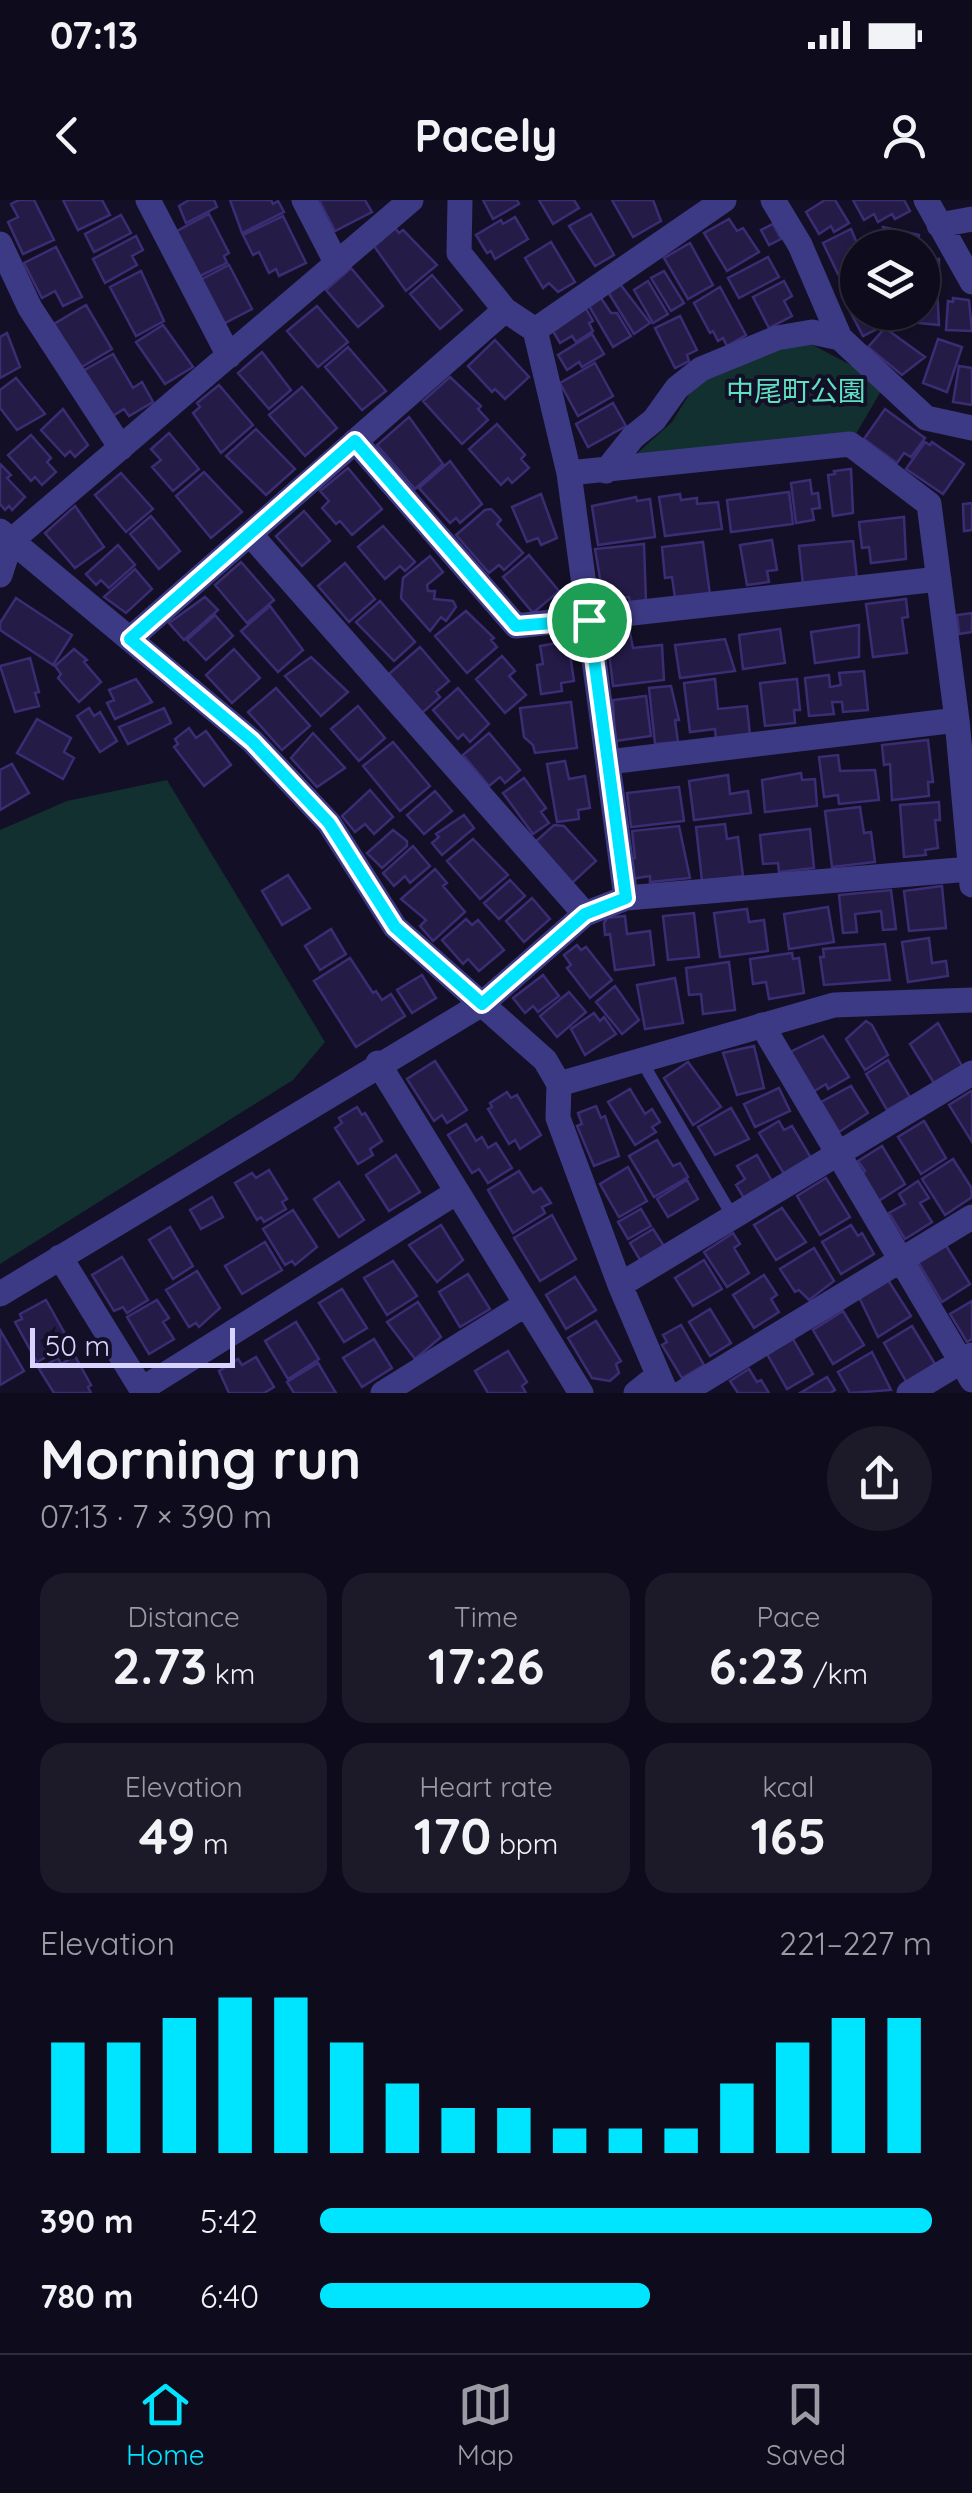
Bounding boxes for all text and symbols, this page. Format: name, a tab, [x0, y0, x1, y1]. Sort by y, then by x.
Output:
text: 07:13	[50, 11, 138, 59]
text: Pacely	[414, 107, 558, 163]
icon: back	[40, 108, 95, 163]
icon: person	[877, 108, 932, 163]
map controls	[840, 230, 940, 330]
button: layers	[840, 230, 940, 330]
park label: 中尾町公園	[726, 373, 866, 408]
pin	[547, 578, 632, 663]
icon: arrive	[562, 593, 617, 648]
scale bar	[30, 1323, 235, 1368]
text: 50 m	[45, 1328, 110, 1363]
text: Morning run	[40, 1424, 361, 1493]
button: share	[827, 1426, 932, 1531]
text: 07:13 · 7 × 390 m	[40, 1496, 272, 1536]
text: Distance	[128, 1599, 240, 1634]
text: Time	[454, 1599, 518, 1634]
text: Pace	[756, 1599, 820, 1634]
text: 2.73	[112, 1634, 207, 1697]
text: 17:26	[428, 1634, 544, 1697]
text: 6:23	[709, 1634, 805, 1697]
text: km	[207, 1656, 255, 1691]
text: /km	[805, 1656, 868, 1691]
text: Elevation	[125, 1769, 243, 1804]
text: Heart rate	[419, 1769, 553, 1804]
text: kcal	[762, 1769, 814, 1804]
text: 49	[139, 1804, 195, 1867]
text: 170	[414, 1804, 491, 1867]
text: 165	[750, 1804, 826, 1867]
text: m	[195, 1826, 229, 1861]
text: bpm	[491, 1826, 558, 1861]
text: Elevation	[40, 1923, 175, 1963]
text: 221–227 m	[779, 1923, 932, 1963]
text: 390 m	[40, 2201, 133, 2241]
text: 5:42	[200, 2201, 258, 2241]
text: 780 m	[40, 2276, 133, 2316]
text: 6:40	[200, 2276, 259, 2316]
tab: Home	[126, 2377, 205, 2472]
tab: Map	[457, 2377, 514, 2472]
tab: Saved	[766, 2377, 846, 2472]

